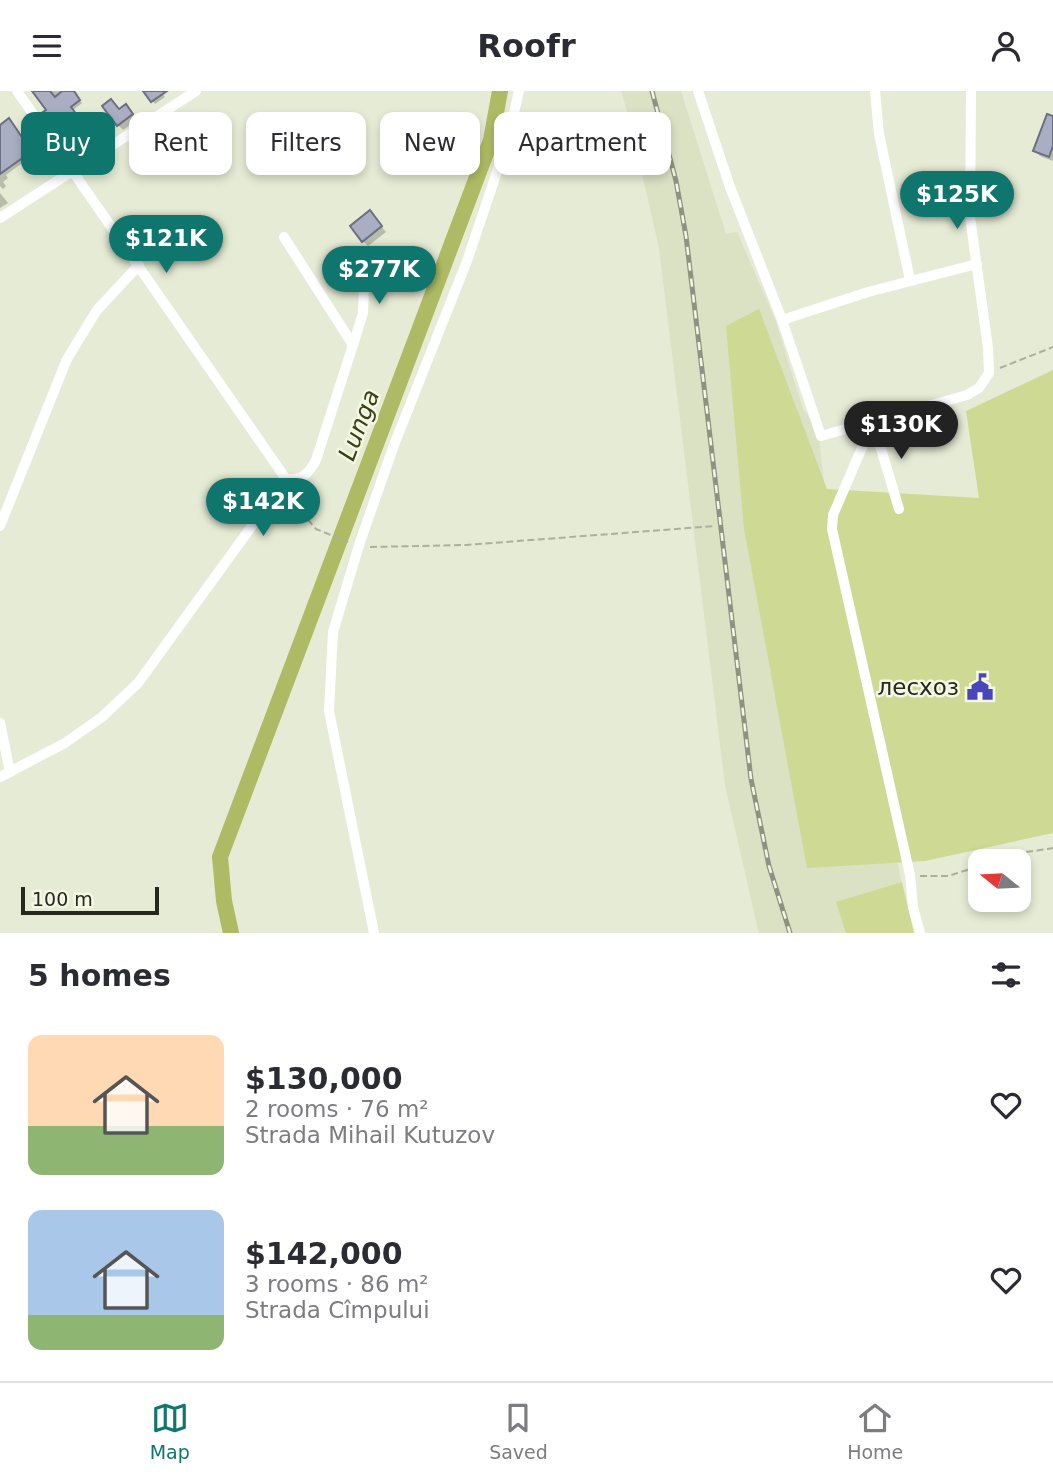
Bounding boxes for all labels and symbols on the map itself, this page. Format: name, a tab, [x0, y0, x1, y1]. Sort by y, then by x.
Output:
pin: $125K	[908, 171, 1006, 231]
pin: $121K	[117, 215, 215, 275]
pin: $277K	[330, 247, 428, 306]
water label: Lunga	[333, 386, 385, 464]
pin: $130K	[852, 401, 950, 461]
pin: $142K	[214, 479, 312, 538]
public building icon: лесхоз	[965, 672, 995, 702]
place label: лесхоз	[878, 674, 959, 700]
north arrow	[968, 849, 1031, 912]
scale bar	[21, 884, 159, 916]

